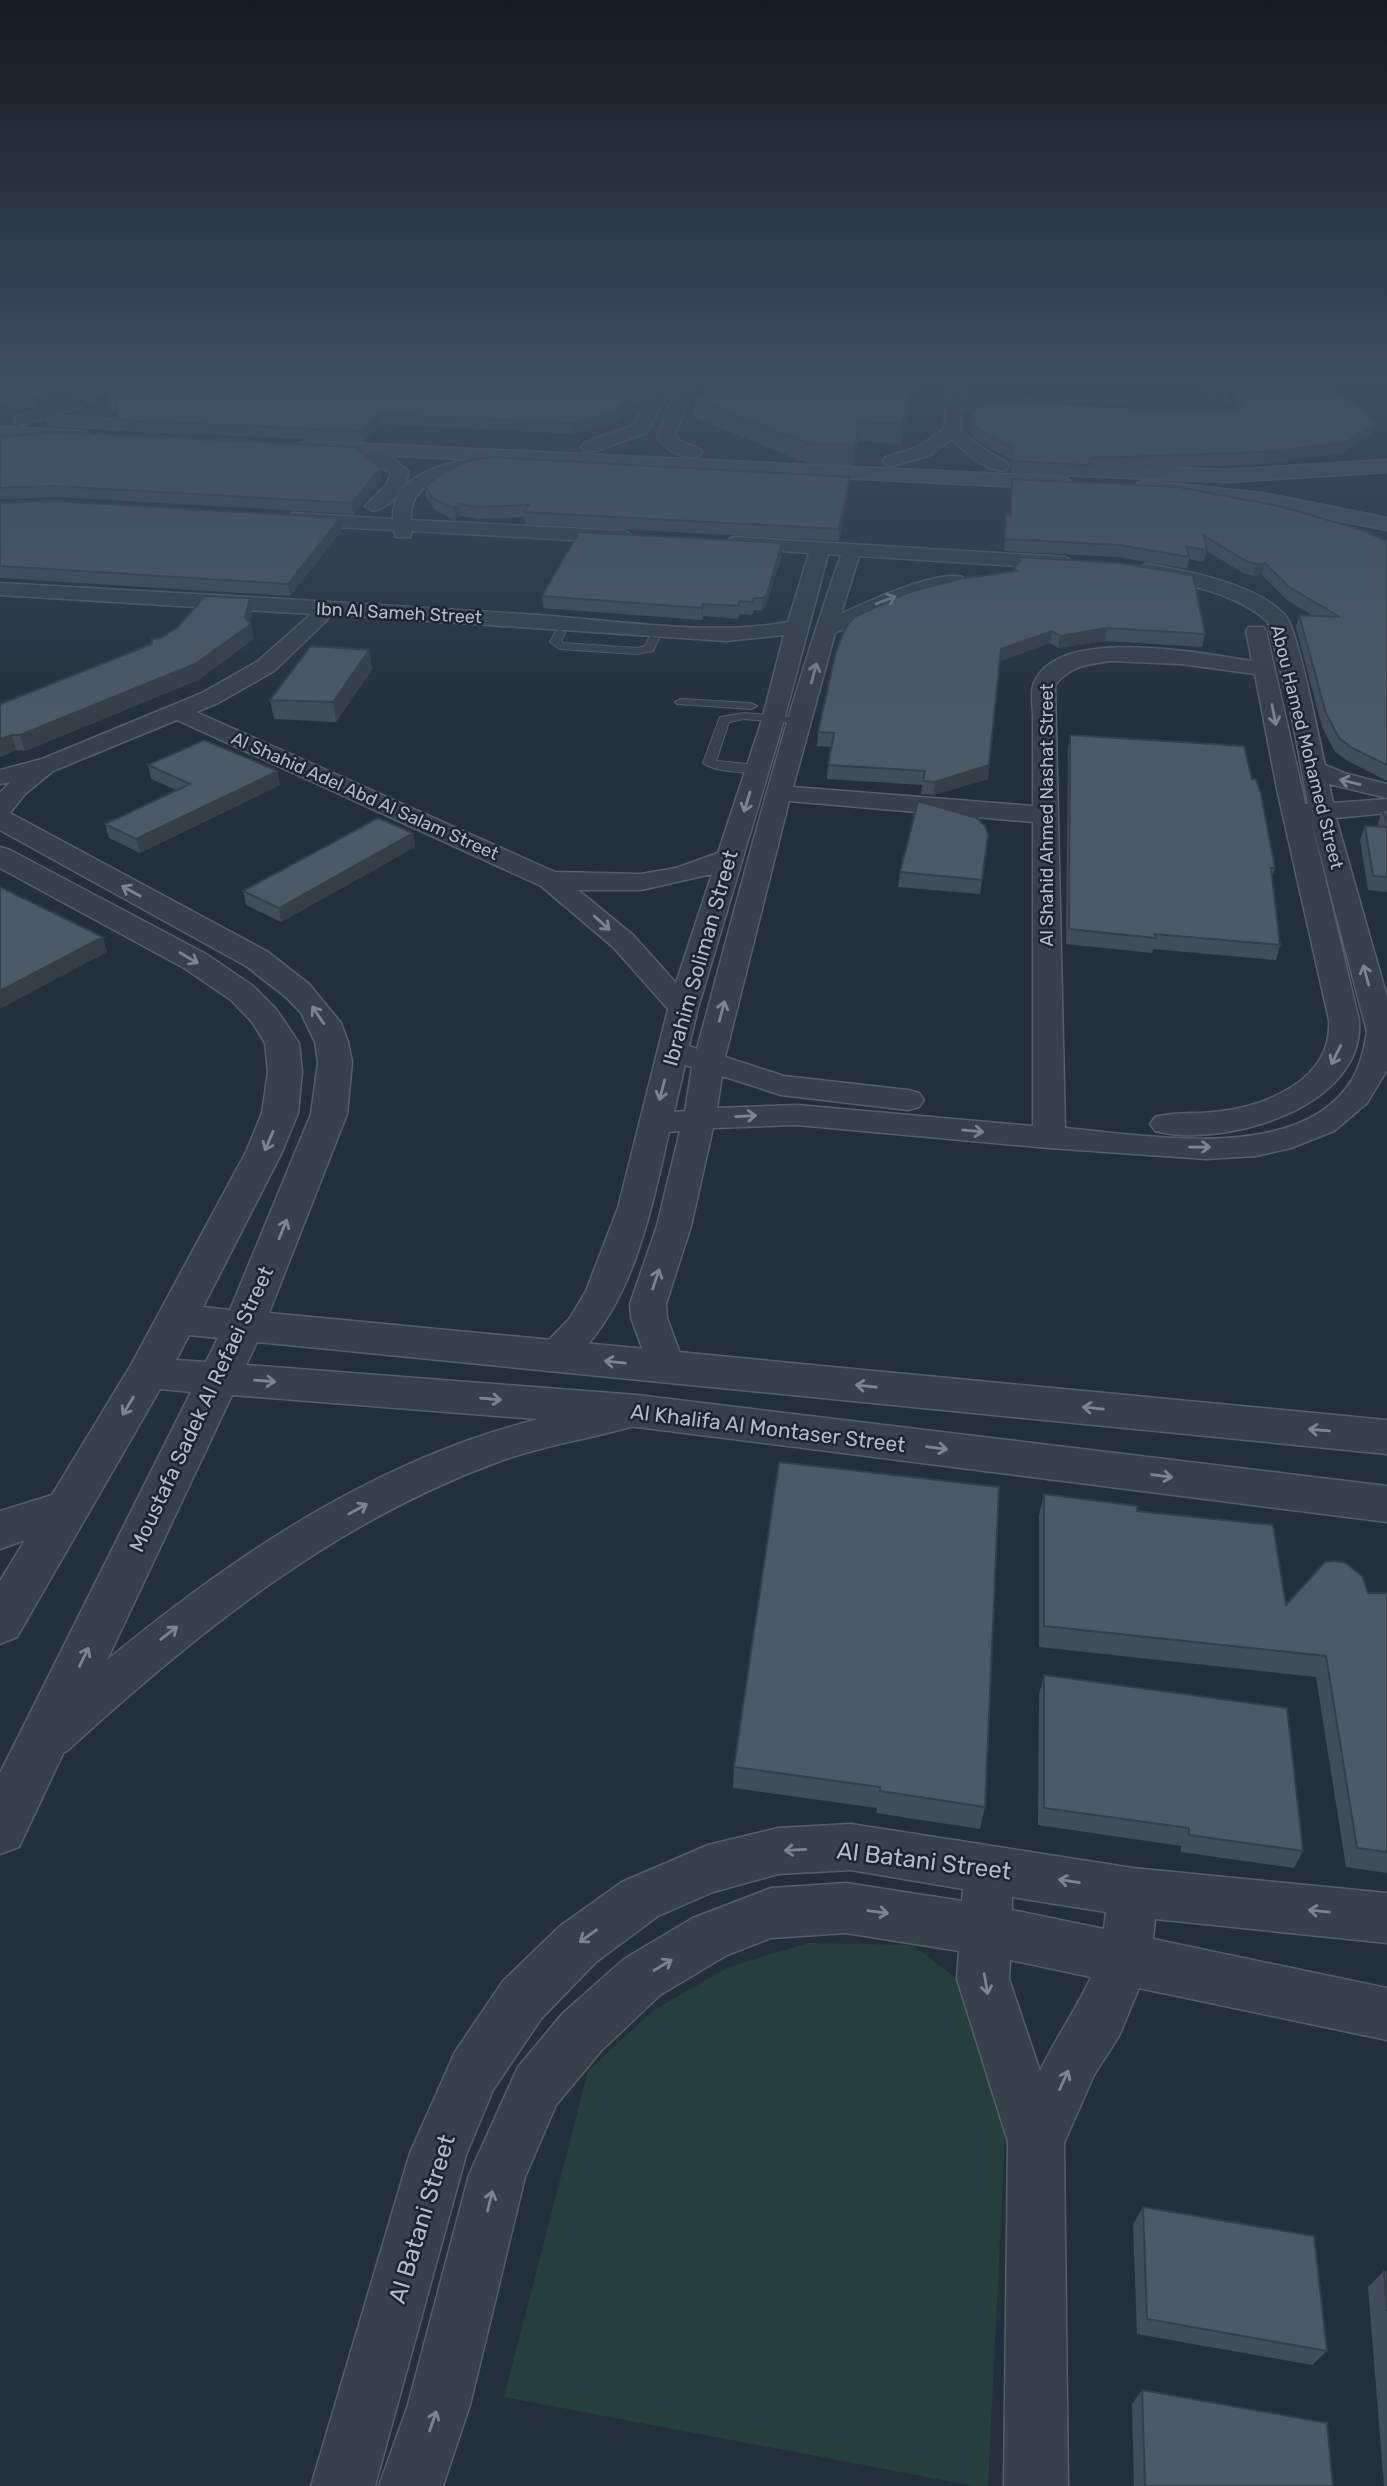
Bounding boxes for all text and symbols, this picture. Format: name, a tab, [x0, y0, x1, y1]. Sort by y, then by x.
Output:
one-way arrow	[875, 593, 897, 605]
street label: Ibn Al Sameh Street	[316, 598, 482, 628]
street label: Abou Hamed Mohamed Street	[1266, 623, 1348, 871]
one-way arrow	[808, 662, 821, 684]
street label: Al Shahid Ahmed Nashat Street	[1036, 683, 1058, 947]
one-way arrow	[1268, 703, 1282, 726]
street label: Al Shahid Adel Abd Al Salam Street	[228, 727, 502, 865]
one-way arrow	[1339, 775, 1362, 788]
one-way arrow	[739, 790, 752, 812]
street label: Ibrahim Soliman Street	[657, 847, 743, 1069]
one-way arrow	[121, 883, 141, 897]
one-way arrow	[593, 915, 611, 931]
one-way arrow	[179, 951, 199, 965]
one-way arrow	[1359, 964, 1372, 986]
one-way arrow	[716, 1000, 729, 1022]
one-way arrow	[311, 1006, 326, 1025]
one-way arrow	[1329, 1044, 1343, 1065]
one-way arrow	[655, 1079, 668, 1101]
one-way arrow	[734, 1110, 757, 1123]
one-way arrow	[961, 1125, 984, 1138]
one-way arrow	[262, 1129, 275, 1151]
one-way arrow	[1188, 1140, 1211, 1154]
one-way arrow	[277, 1219, 290, 1240]
street label: Moustafa Sadek Al Refaei Street	[124, 1262, 278, 1556]
one-way arrow	[651, 1268, 663, 1290]
one-way arrow	[605, 1355, 627, 1368]
one-way arrow	[253, 1375, 275, 1388]
one-way arrow	[855, 1380, 878, 1393]
one-way arrow	[480, 1393, 502, 1406]
one-way arrow	[121, 1396, 135, 1416]
street label: Al Khalifa Al Montaser Street	[629, 1399, 907, 1457]
one-way arrow	[1082, 1401, 1104, 1414]
one-way arrow	[1308, 1423, 1331, 1436]
one-way arrow	[925, 1442, 947, 1455]
one-way arrow	[1151, 1469, 1173, 1482]
one-way arrow	[348, 1502, 368, 1516]
one-way arrow	[159, 1626, 177, 1641]
one-way arrow	[78, 1647, 92, 1668]
street label: Al Batani Street	[835, 1836, 1013, 1886]
one-way arrow	[784, 1844, 807, 1857]
one-way arrow	[1058, 1874, 1081, 1887]
one-way arrow	[1308, 1904, 1331, 1917]
one-way arrow	[866, 1906, 889, 1919]
one-way arrow	[579, 1929, 598, 1943]
one-way arrow	[653, 1957, 673, 1971]
one-way arrow	[980, 1973, 993, 1995]
one-way arrow	[1058, 2070, 1072, 2091]
street label: Al Batani Street	[383, 2131, 461, 2307]
one-way arrow	[484, 2190, 497, 2213]
one-way arrow	[428, 2411, 440, 2433]

